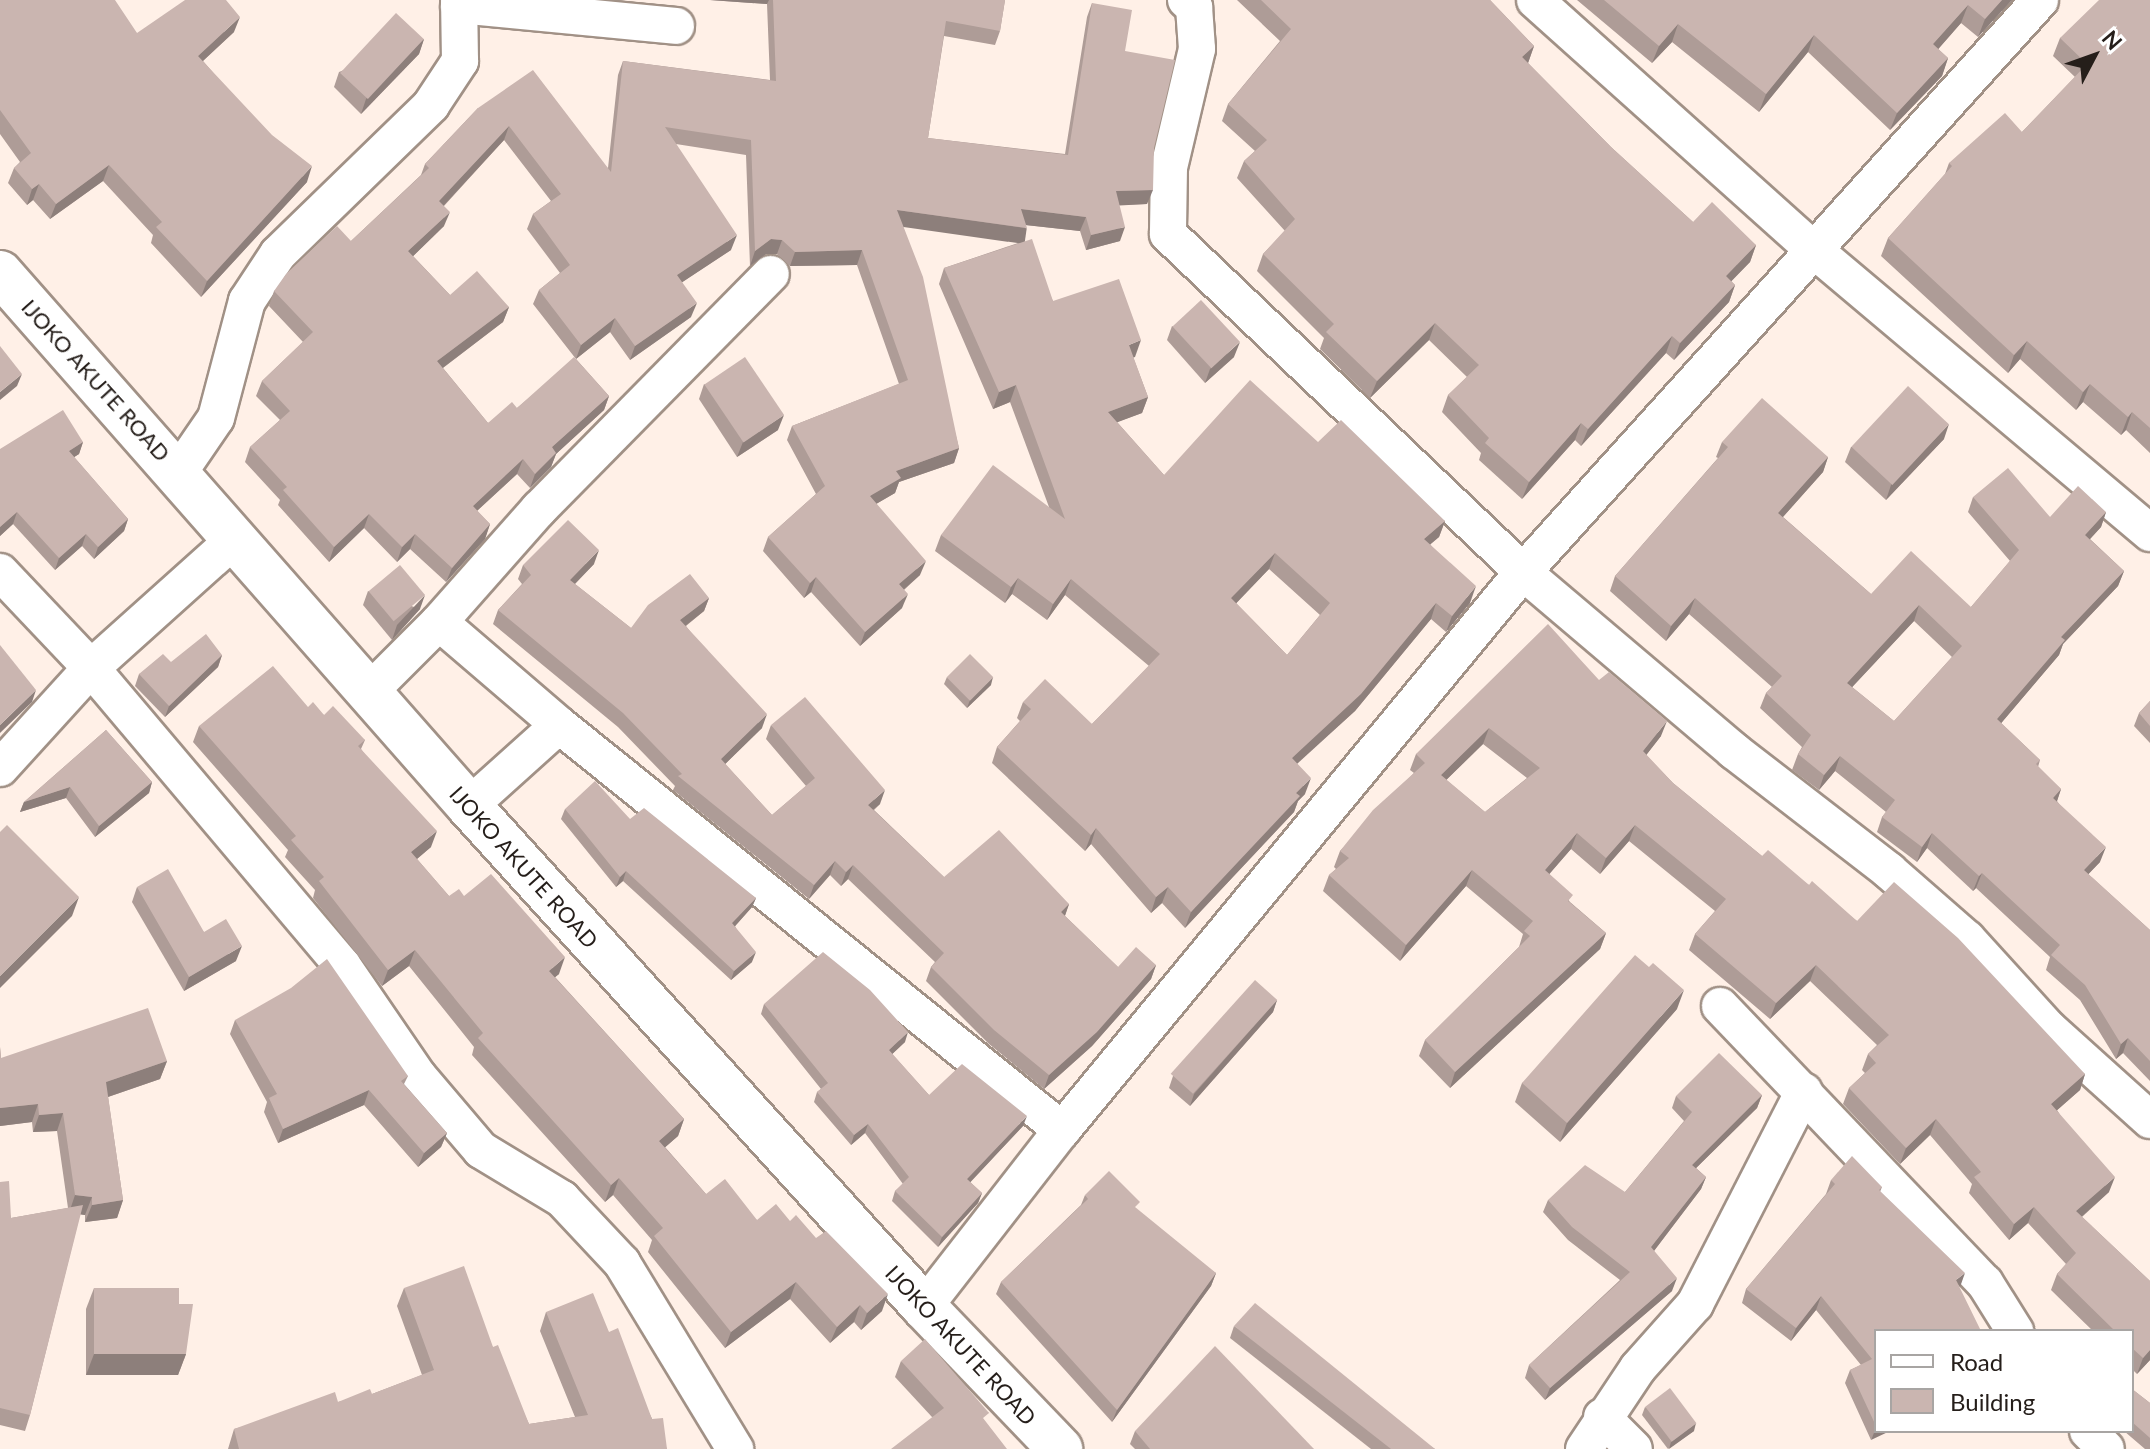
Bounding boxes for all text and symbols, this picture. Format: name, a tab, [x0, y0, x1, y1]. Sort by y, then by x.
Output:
north arrow	[2054, 16, 2134, 96]
text: N	[2097, 25, 2128, 55]
street label: IJOKO AKUTE ROAD	[16, 293, 176, 467]
street label: IJOKO AKUTE ROAD	[444, 780, 604, 954]
street label: IJOKO AKUTE ROAD	[880, 1259, 1042, 1431]
legend	[1874, 1329, 2134, 1433]
text: Road	[1950, 1347, 2003, 1376]
text: Building	[1950, 1387, 2035, 1416]

